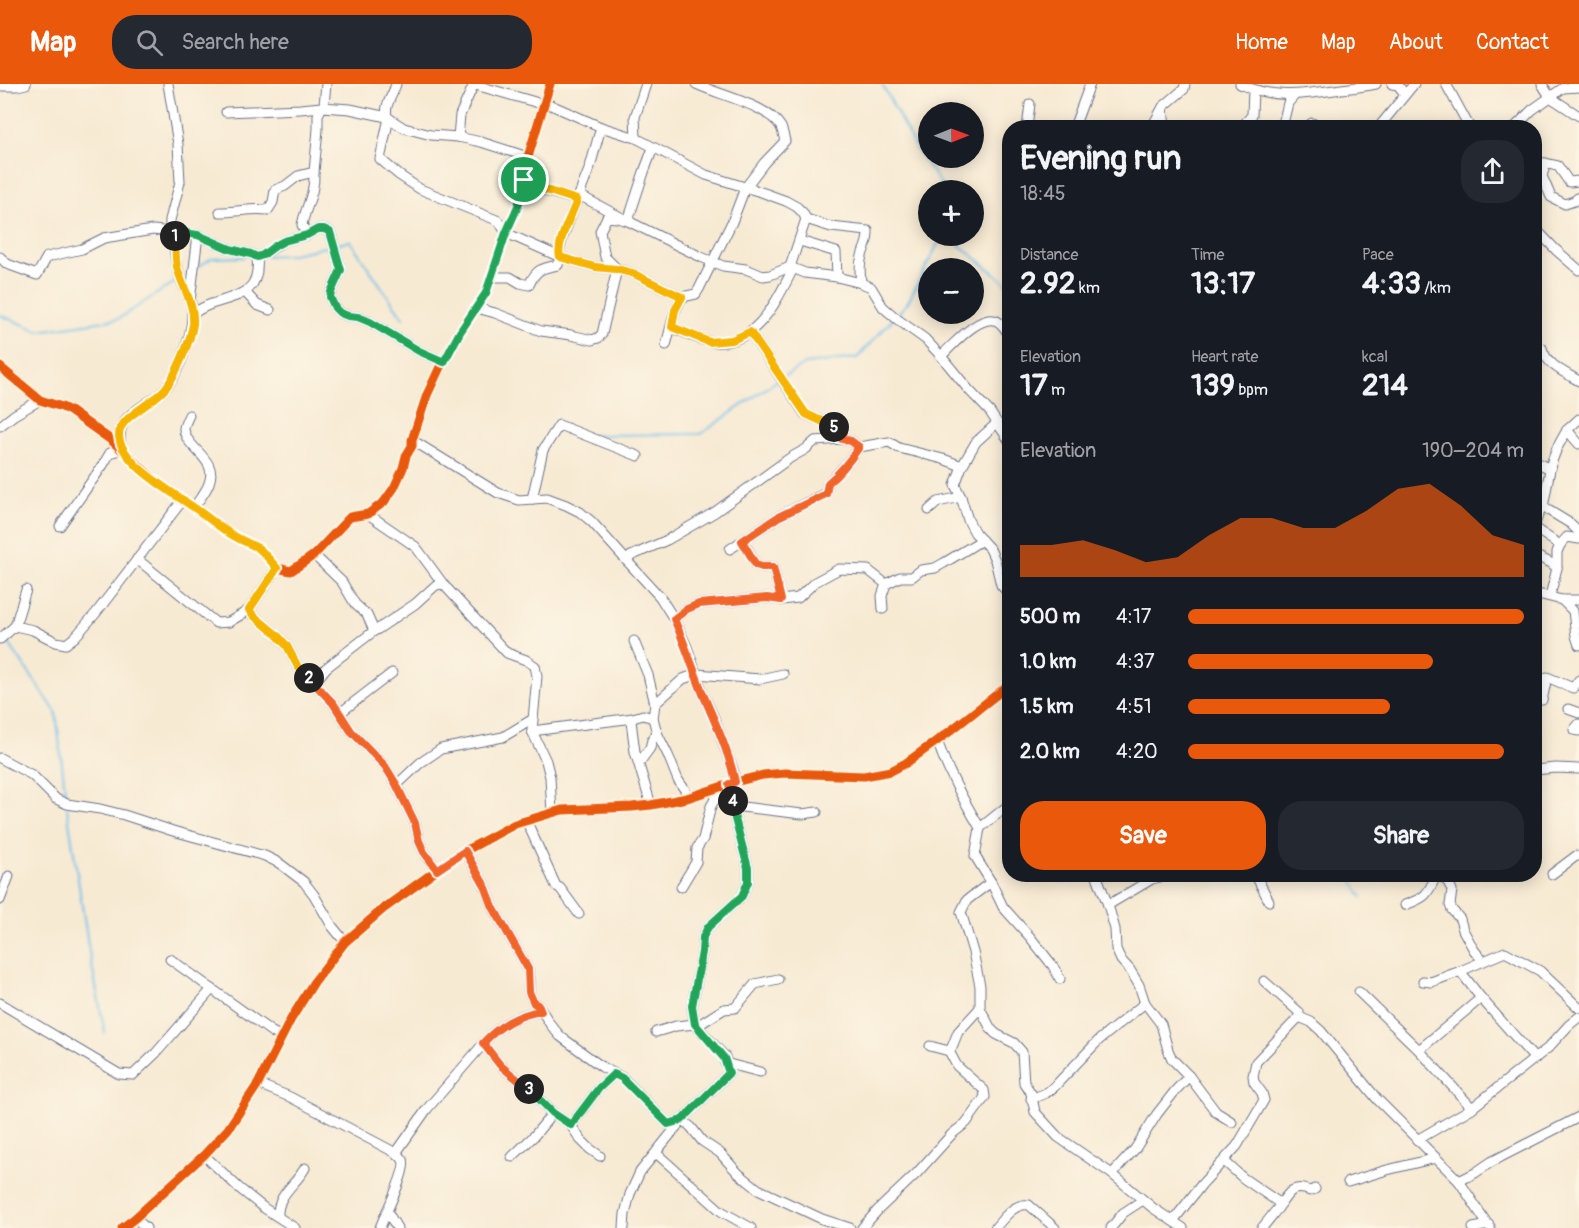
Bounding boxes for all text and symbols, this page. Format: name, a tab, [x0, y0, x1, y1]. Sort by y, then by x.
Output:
search box	[112, 15, 532, 69]
text: Map	[30, 25, 76, 60]
icon: search	[133, 26, 166, 59]
text: Search here	[181, 28, 289, 56]
text: Home	[1235, 29, 1288, 56]
text: Map	[1321, 29, 1356, 56]
text: About	[1389, 29, 1443, 56]
text: Contact	[1476, 29, 1549, 56]
north arrow	[918, 102, 984, 168]
map controls	[918, 102, 984, 324]
text: Evening run	[1020, 138, 1181, 179]
button: share	[1461, 140, 1524, 203]
pin	[498, 154, 549, 205]
icon: arrive	[507, 163, 540, 196]
button: +	[918, 180, 984, 246]
text: 18:45	[1020, 181, 1066, 206]
pin: 1	[160, 221, 190, 251]
text: 1	[172, 226, 178, 246]
text: Distance	[1020, 245, 1079, 265]
text: Time	[1191, 245, 1224, 265]
text: Pace	[1362, 245, 1394, 265]
button: −	[918, 258, 984, 324]
text: 2.92	[1020, 265, 1076, 302]
text: 13:17	[1191, 265, 1255, 302]
text: 4:33	[1362, 265, 1421, 302]
text: km	[1076, 278, 1100, 298]
text: /km	[1421, 278, 1451, 298]
text: Elevation	[1020, 347, 1081, 367]
text: Heart rate	[1191, 347, 1258, 367]
text: kcal	[1362, 347, 1388, 367]
text: 17	[1020, 367, 1048, 404]
text: 139	[1191, 367, 1235, 404]
text: 214	[1362, 367, 1408, 404]
text: m	[1048, 380, 1065, 400]
text: bpm	[1235, 380, 1268, 400]
pin: 5	[819, 412, 849, 442]
text: 5	[830, 417, 838, 437]
text: Elevation	[1020, 438, 1096, 463]
text: 190–204 m	[1422, 438, 1524, 463]
text: 500 m	[1020, 604, 1080, 629]
text: 4:17	[1116, 604, 1151, 629]
text: 1.0 km	[1020, 649, 1076, 674]
text: 4:37	[1116, 649, 1155, 674]
pin: 2	[294, 663, 324, 693]
text: 2	[305, 668, 313, 688]
text: 1.5 km	[1020, 694, 1073, 719]
text: 4:51	[1116, 694, 1152, 719]
text: 2.0 km	[1020, 739, 1080, 764]
text: 4:20	[1116, 739, 1158, 764]
pin: 4	[718, 786, 748, 816]
text: 4	[728, 791, 738, 811]
button: Save	[1020, 801, 1266, 870]
button: Share	[1278, 801, 1524, 870]
pin: 3	[514, 1074, 544, 1104]
text: 3	[525, 1079, 533, 1099]

